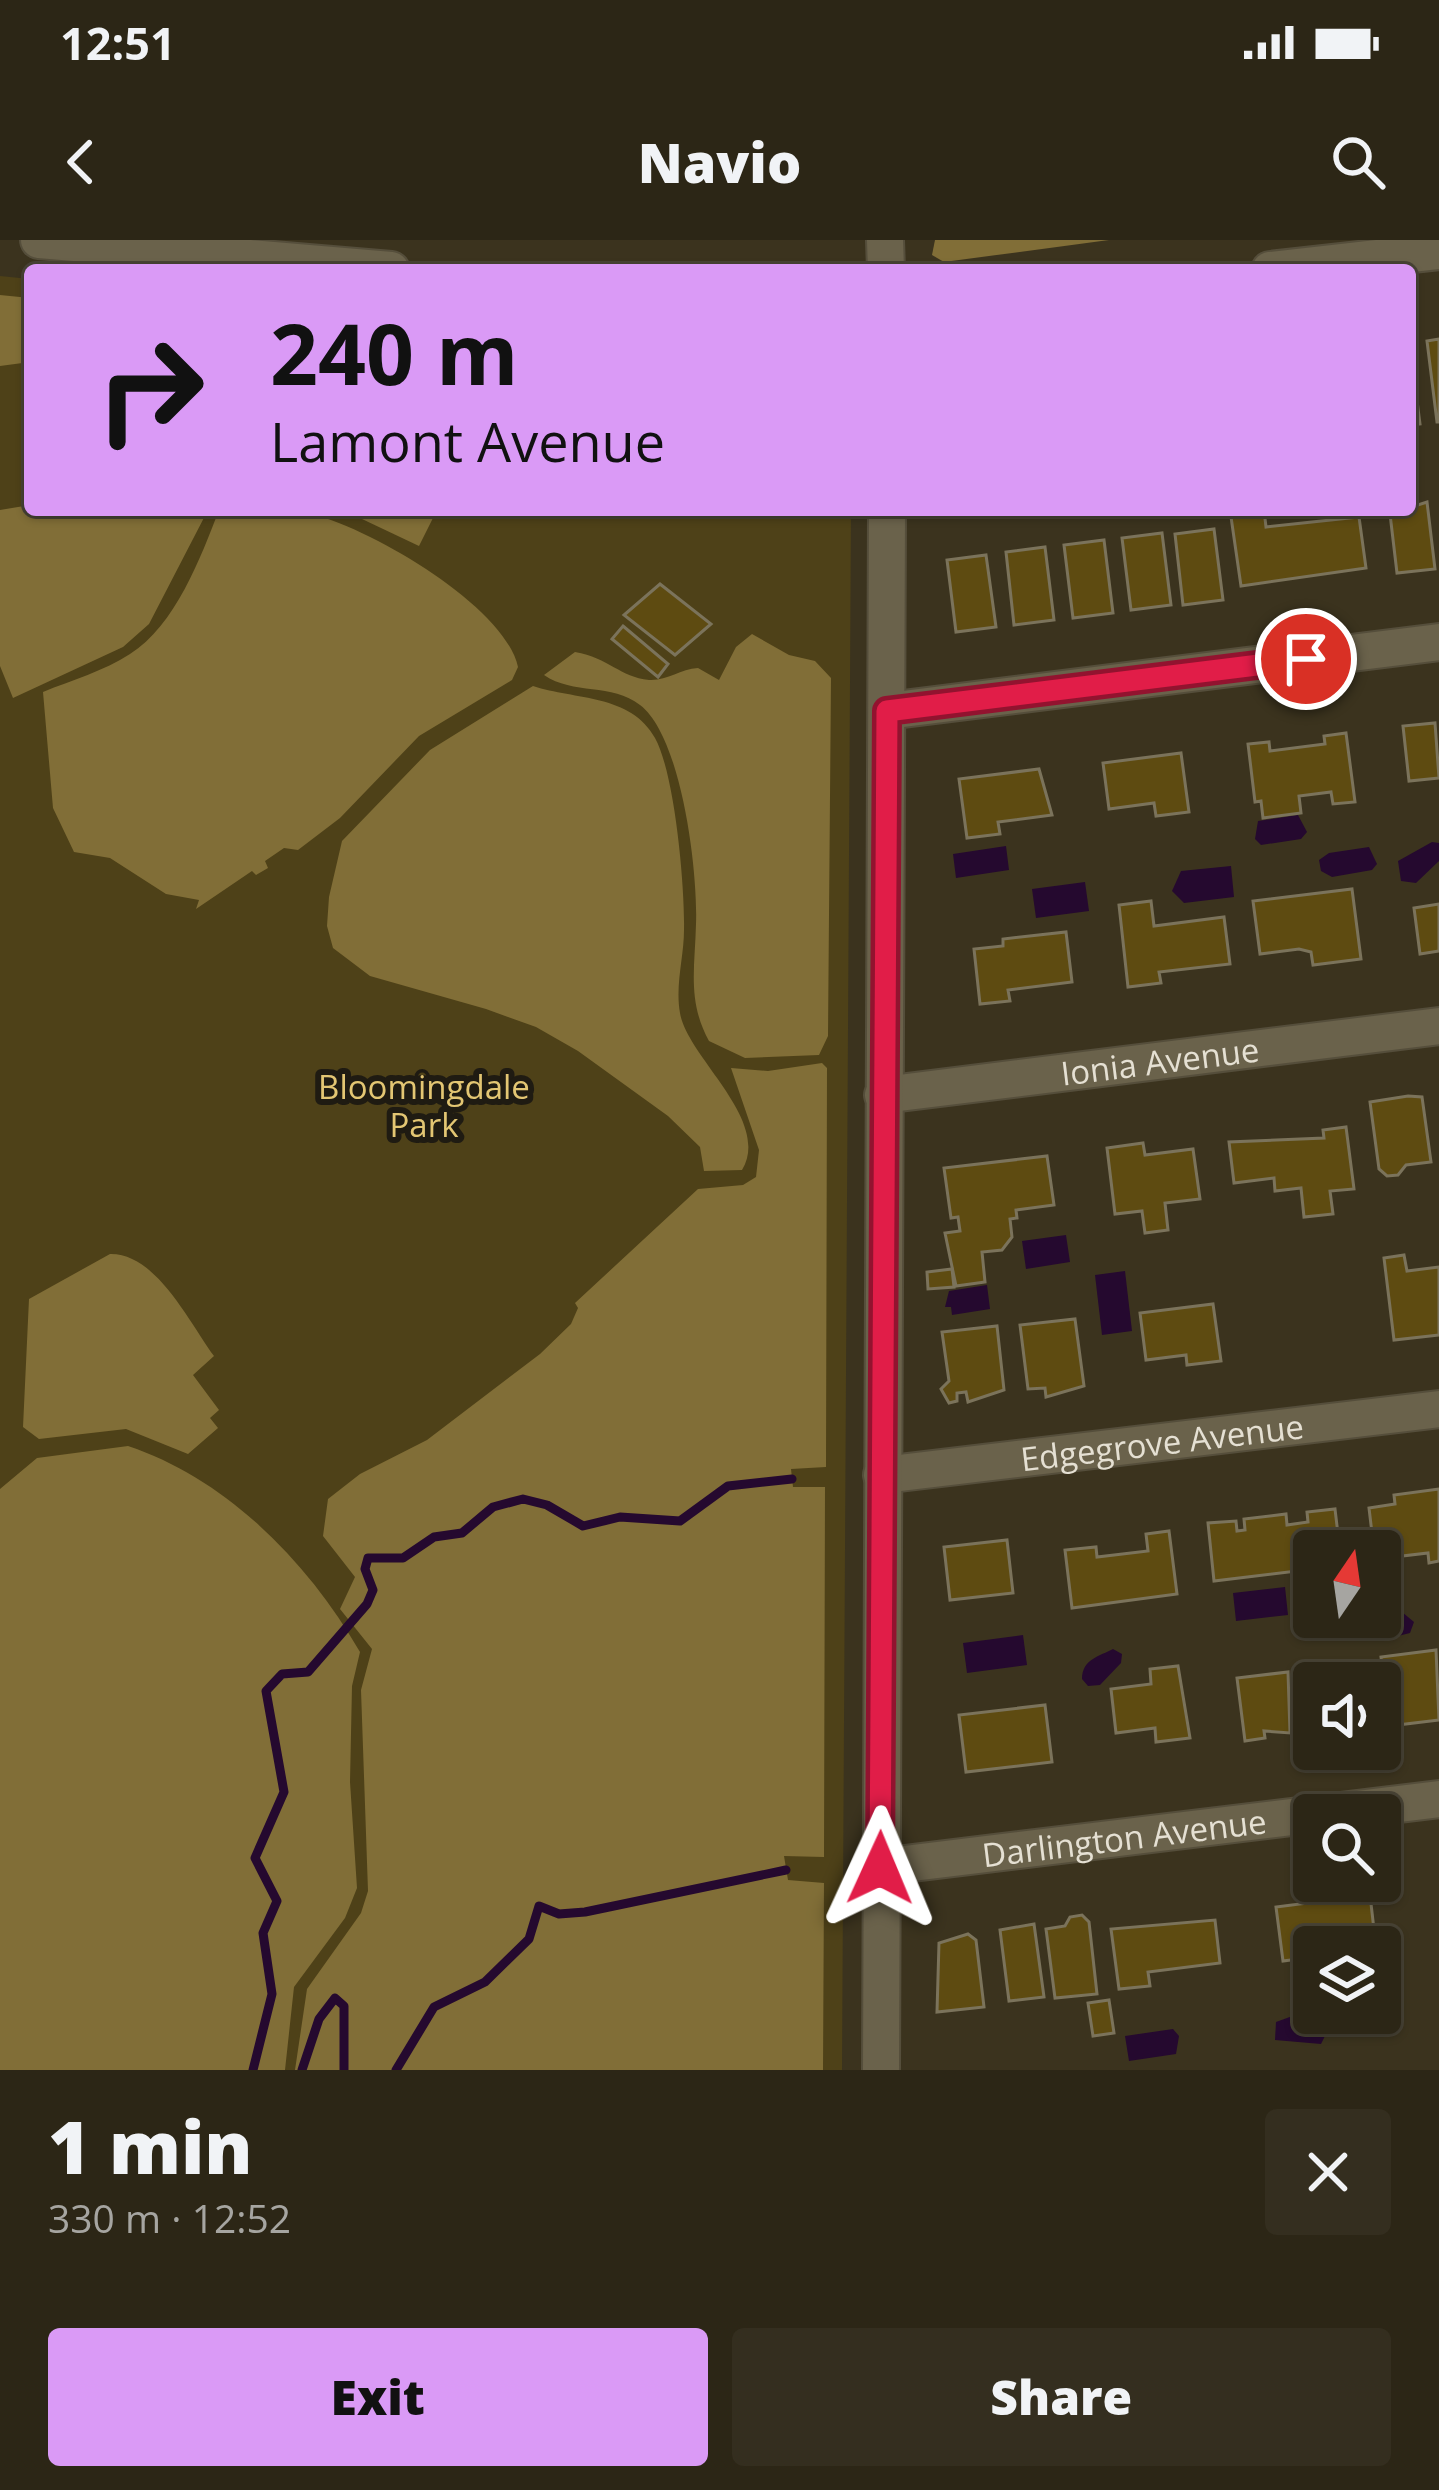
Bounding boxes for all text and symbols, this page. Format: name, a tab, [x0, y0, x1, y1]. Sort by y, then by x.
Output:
text: 12:51	[60, 12, 176, 73]
text: Navio	[638, 125, 801, 199]
icon: back	[48, 129, 114, 195]
icon: search	[1325, 129, 1391, 195]
text: 240 m	[270, 295, 518, 410]
icon: right	[72, 312, 228, 468]
text: Lamont Avenue	[270, 404, 665, 478]
pin	[1255, 608, 1357, 710]
icon: arrive	[1273, 626, 1339, 692]
street label: Ionia Avenue	[1058, 1026, 1262, 1095]
park label: Bloomingdale Park	[318, 1064, 530, 1147]
street label: Edgegrove Avenue	[1018, 1403, 1306, 1481]
north arrow	[1293, 1530, 1401, 1638]
map controls	[1293, 1530, 1401, 2034]
button: sound	[1293, 1662, 1401, 1770]
button: search	[1293, 1794, 1401, 1902]
street label: Darlington Avenue	[980, 1798, 1269, 1877]
position arrow	[817, 1805, 943, 1931]
button: layers	[1293, 1926, 1401, 2034]
text: 1 min	[48, 2097, 253, 2195]
button: close	[1265, 2109, 1391, 2235]
text: 330 m · 12:52	[48, 2191, 291, 2244]
button: Exit	[48, 2328, 708, 2466]
button: Share	[732, 2328, 1391, 2466]

